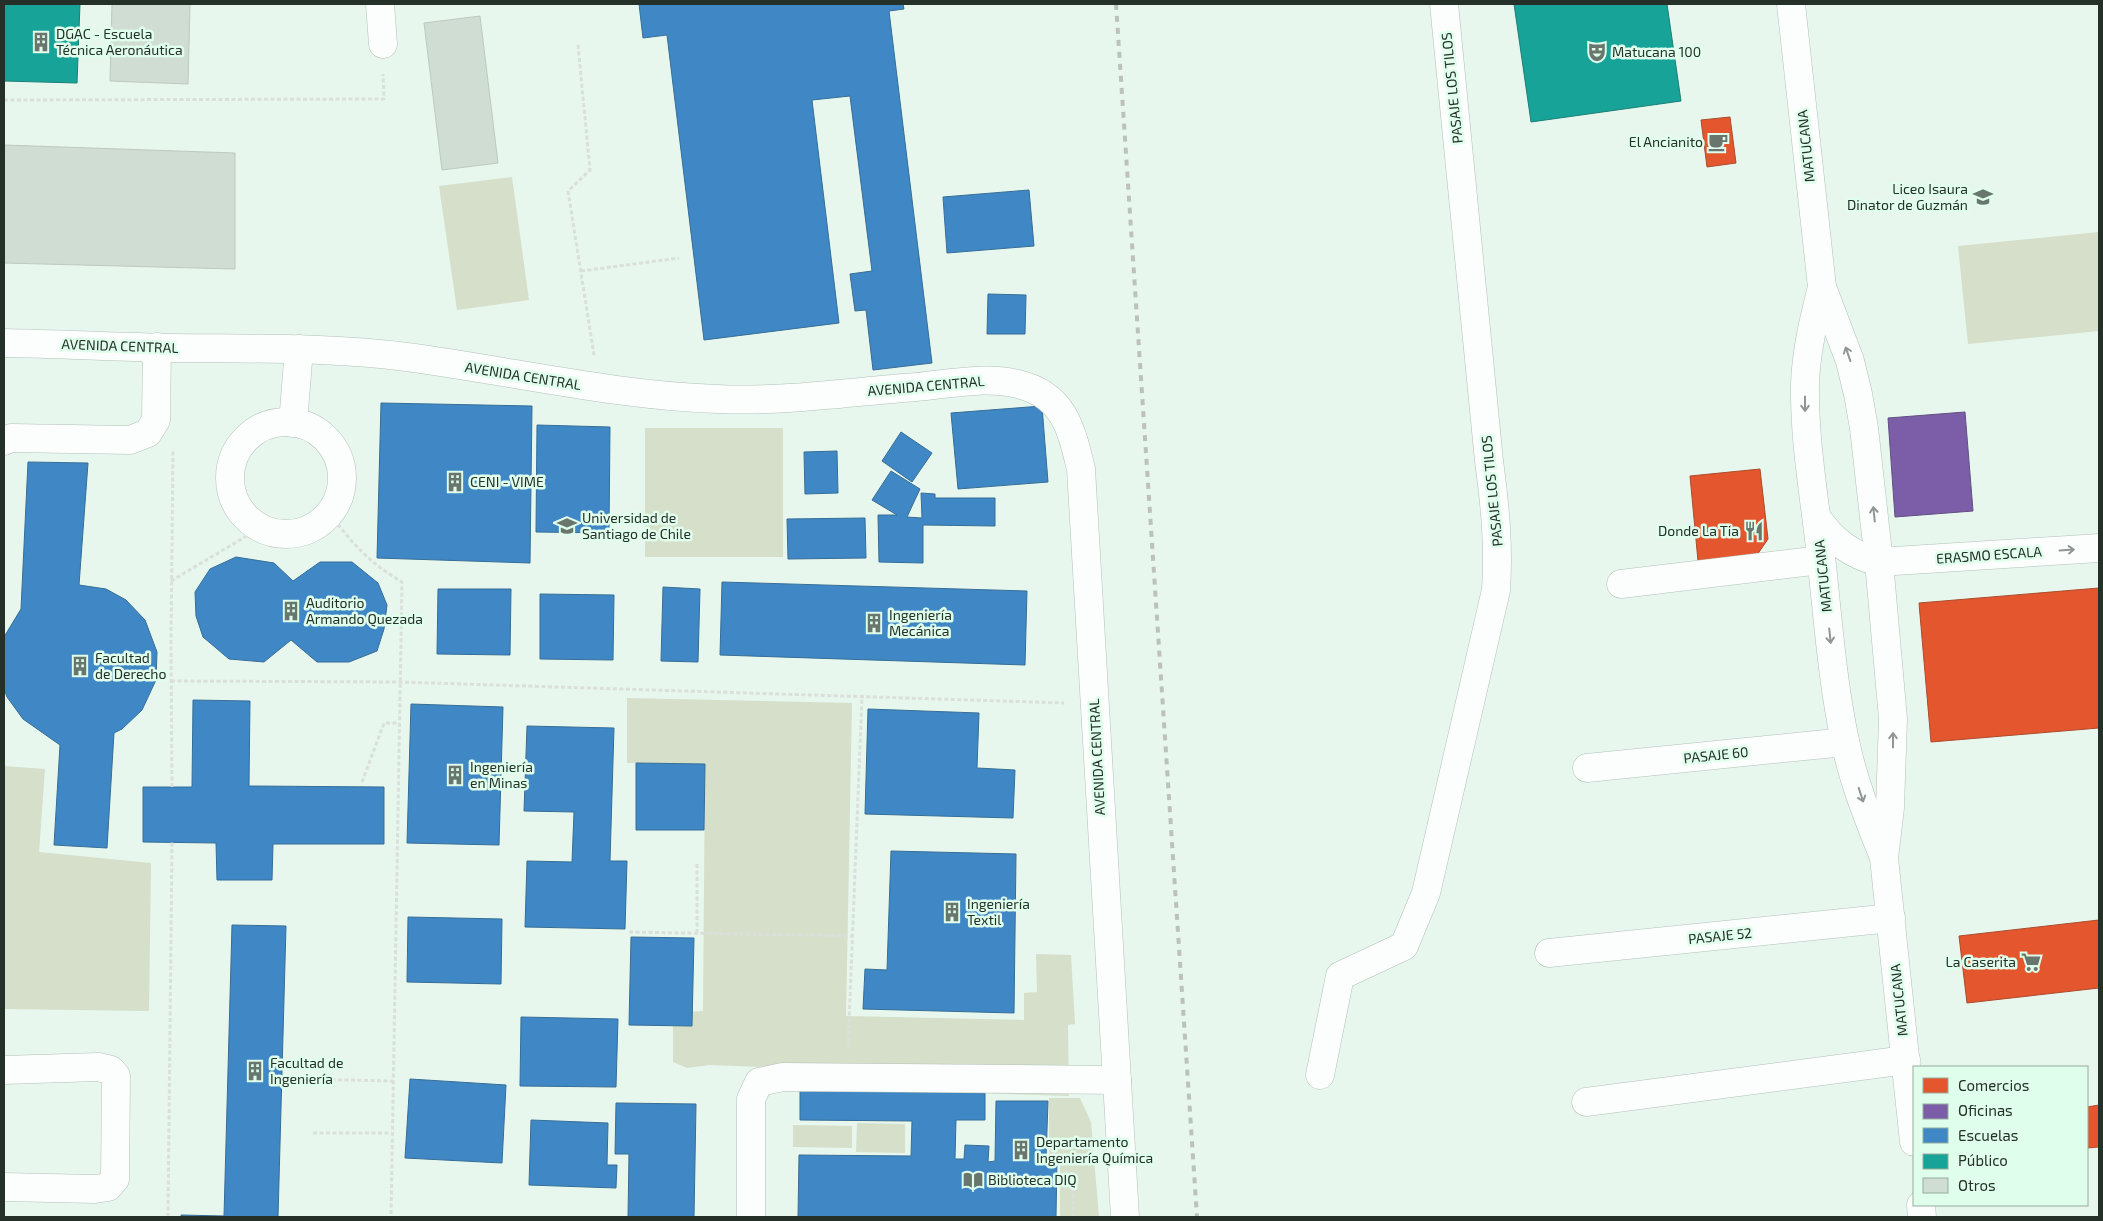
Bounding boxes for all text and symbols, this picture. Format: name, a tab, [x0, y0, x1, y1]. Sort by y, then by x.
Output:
place label: DGAC - Escuela Técnica Aeronáutica	[56, 25, 183, 58]
building icon: DGAC - Escuela Técnica Aeronáutica	[30, 31, 52, 53]
street label: PASAJE LOS TILOS	[1437, 31, 1466, 145]
theatre icon: Matucana 100	[1586, 41, 1608, 63]
place label: Matucana 100	[1612, 43, 1701, 60]
street label: MATUCANA	[1793, 109, 1818, 183]
cafe icon: El Ancianito	[1707, 131, 1729, 153]
place label: El Ancianito	[1629, 133, 1703, 150]
place label: Liceo Isaura Dinator de Guzmán	[1847, 180, 1968, 213]
school or university icon: Liceo Isaura Dinator de Guzmán	[1972, 186, 1994, 208]
street label: AVENIDA CENTRAL	[61, 335, 179, 356]
one-way arrow	[1843, 346, 1852, 362]
street label: AVENIDA CENTRAL	[464, 358, 582, 393]
street label: AVENIDA CENTRAL	[867, 372, 985, 399]
one-way arrow	[1801, 396, 1810, 412]
street label: PASAJE LOS TILOS	[1477, 434, 1506, 548]
building icon: CENI - VIME	[444, 471, 466, 493]
place label: CENI - VIME	[470, 473, 544, 490]
one-way arrow	[1869, 506, 1879, 522]
place label: Universidad de Santiago de Chile	[582, 509, 691, 542]
school or university icon: Universidad de Santiago de Chile	[556, 515, 578, 537]
restaurant icon: Donde La Tia	[1743, 520, 1765, 542]
place label: Donde La Tia	[1658, 522, 1739, 539]
street label: MATUCANA	[1810, 539, 1835, 613]
street label: ERASMO ESCALA	[1935, 542, 2043, 567]
one-way arrow	[2059, 545, 2075, 555]
place label: Auditorio Armando Quezada	[306, 594, 423, 627]
building icon: Auditorio Armando Quezada	[280, 600, 302, 622]
place label: Ingeniería Mecánica	[889, 606, 952, 639]
building icon: Ingeniería Mecánica	[863, 612, 885, 634]
one-way arrow	[1825, 628, 1835, 644]
place label: Facultad de Derecho	[95, 649, 166, 682]
building icon: Facultad de Derecho	[69, 655, 91, 677]
street label: AVENIDA CENTRAL	[1085, 698, 1108, 816]
one-way arrow	[1888, 732, 1898, 748]
street label: PASAJE 60	[1683, 743, 1749, 766]
place label: Ingeniería en Minas	[470, 758, 533, 791]
building icon: Ingeniería en Minas	[444, 764, 466, 786]
one-way arrow	[1856, 787, 1866, 803]
place label: Ingeniería Textil	[967, 895, 1030, 928]
building icon: Ingeniería Textil	[941, 901, 963, 923]
street label: PASAJE 52	[1687, 924, 1753, 947]
supermarket icon: La Caserita	[2020, 951, 2042, 973]
place label: La Caserita	[1946, 953, 2016, 970]
street label: MATUCANA	[1886, 963, 1911, 1037]
place label: Facultad de Ingeniería	[270, 1054, 344, 1087]
building icon: Facultad de Ingeniería	[244, 1060, 266, 1082]
legend	[1913, 1066, 2088, 1206]
text: Comercios	[1958, 1076, 2029, 1094]
text: Oficinas	[1958, 1101, 2013, 1119]
text: Escuelas	[1958, 1126, 2018, 1144]
place label: Departamento Ingeniería Química	[1036, 1133, 1153, 1166]
building icon: Departamento Ingeniería Química	[1010, 1139, 1032, 1161]
text: Público	[1958, 1151, 2008, 1169]
library icon: Biblioteca DIQ	[962, 1169, 984, 1191]
place label: Biblioteca DIQ	[988, 1171, 1077, 1188]
text: Otros	[1958, 1176, 1996, 1194]

